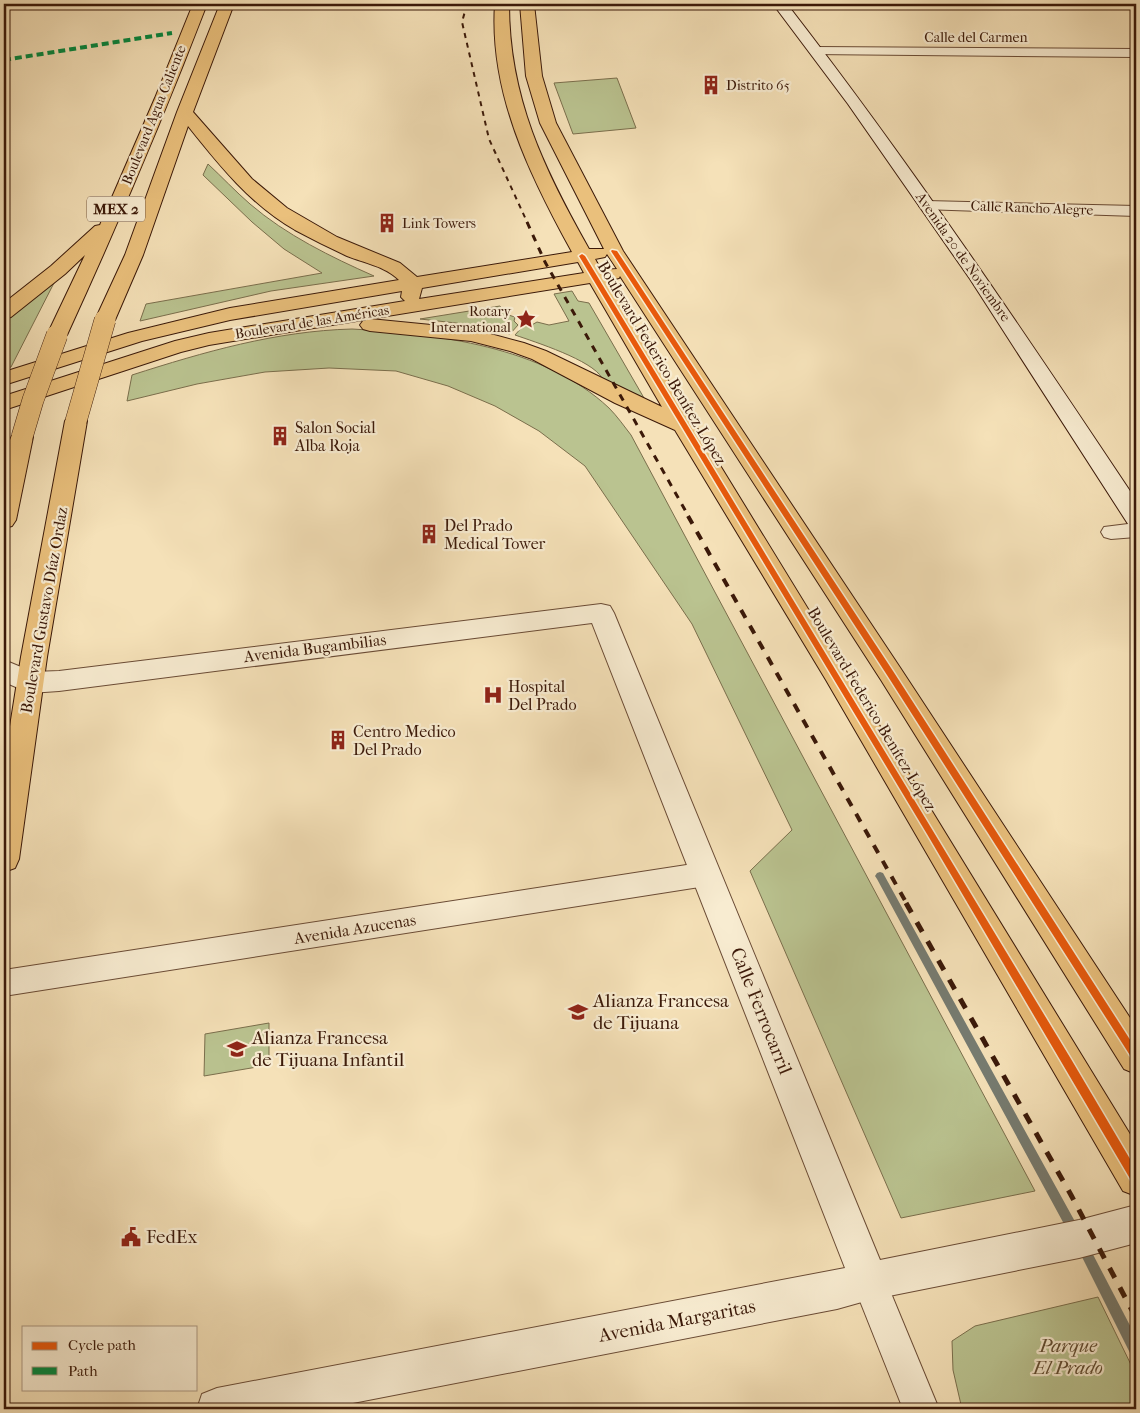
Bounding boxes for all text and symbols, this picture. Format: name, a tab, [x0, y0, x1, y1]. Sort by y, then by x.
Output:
street label: Calle del Carmen	[924, 29, 1028, 46]
street label: Boulevard Agua Caliente	[118, 43, 190, 187]
building icon: Distrito 65	[700, 74, 722, 96]
place label: Distrito 65	[726, 77, 790, 94]
street label: Avenida 20 de Noviembre	[911, 188, 1014, 325]
road number: MEX 2	[87, 196, 145, 222]
street label: Calle Rancho Alegre	[970, 197, 1094, 219]
building icon: Link Towers	[376, 212, 398, 234]
place label: Link Towers	[402, 215, 476, 232]
street label: Boulevard Federico Benítez López	[593, 258, 731, 468]
street label: Boulevard de las Américas	[234, 301, 390, 343]
place label: Rotary International	[431, 303, 512, 336]
place icon: Rotary International	[515, 308, 537, 330]
place label: Salon Social Alba Roja	[294, 418, 376, 455]
building icon: Salon Social Alba Roja	[269, 425, 291, 447]
street label: Boulevard Gustavo Díaz Ordaz	[16, 505, 72, 715]
place label: Del Prado Medical Tower	[444, 516, 546, 553]
building icon: Del Prado Medical Tower	[418, 523, 440, 545]
street label: Boulevard Federico Benítez López	[803, 604, 941, 814]
street label: Avenida Bugambilias	[242, 630, 387, 666]
place label: Hospital Del Prado	[508, 677, 577, 714]
hospital icon: Hospital Del Prado	[482, 684, 504, 706]
place label: Centro Medico Del Prado	[353, 722, 456, 759]
building icon: Centro Medico Del Prado	[327, 729, 349, 751]
street label: Avenida Azucenas	[292, 910, 417, 948]
street label: Calle Ferrocarril	[726, 944, 796, 1078]
place label: Alianza Francesa de Tijuana	[592, 990, 729, 1034]
school or university icon: Alianza Francesa de Tijuana	[567, 1001, 589, 1023]
place label: Alianza Francesa de Tijuana Infantil	[251, 1027, 404, 1071]
school or university icon: Alianza Francesa de Tijuana Infantil	[226, 1038, 248, 1060]
public building icon: FedEx	[120, 1226, 142, 1248]
place label: FedEx	[146, 1226, 197, 1248]
street label: Avenida Margaritas	[596, 1295, 757, 1347]
legend	[22, 1326, 198, 1390]
park label: Parque El Prado	[1032, 1335, 1103, 1379]
text: Cycle path	[68, 1336, 136, 1354]
text: Path	[68, 1362, 98, 1380]

